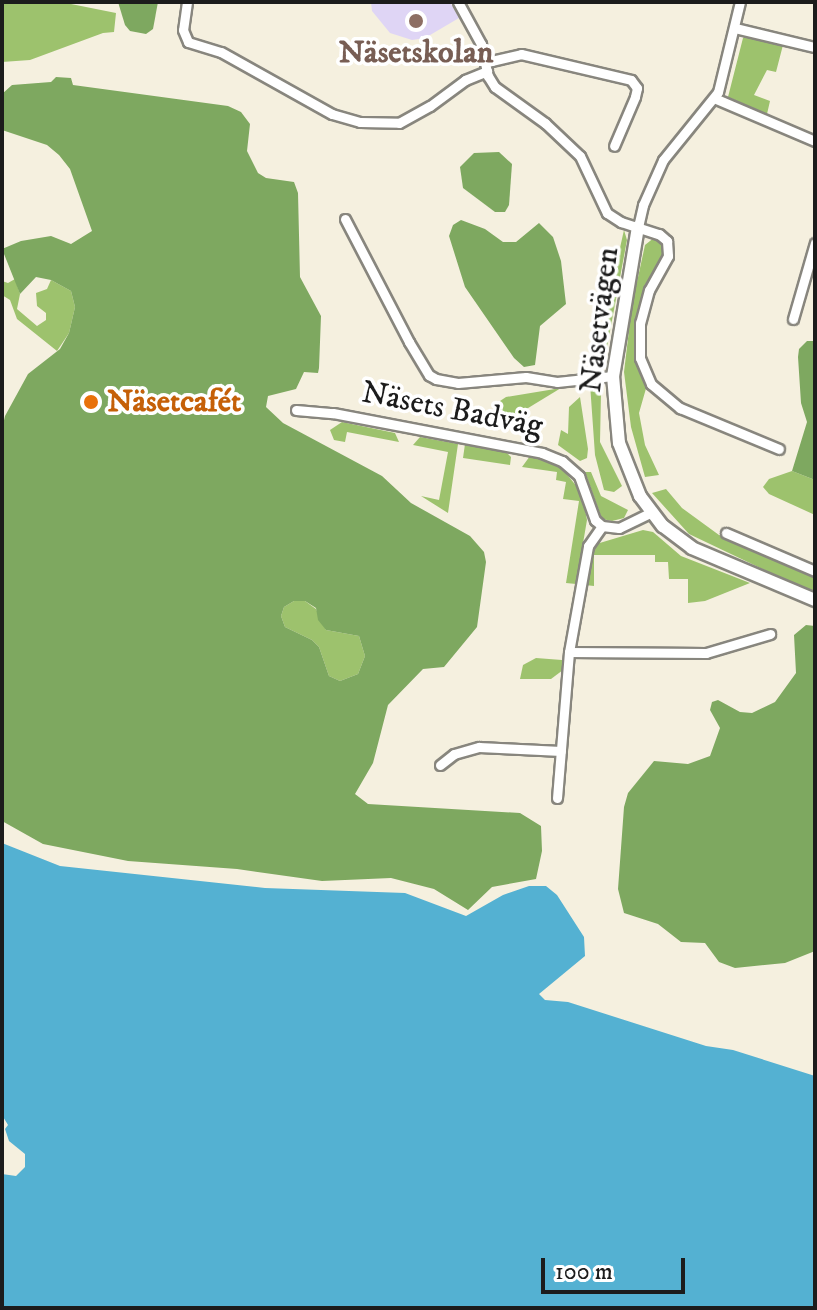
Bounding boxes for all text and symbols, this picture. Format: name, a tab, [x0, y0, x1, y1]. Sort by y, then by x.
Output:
marker: Näsetskolan	[407, 12, 425, 30]
place label: Näsetskolan	[339, 34, 493, 72]
street label: Näsetvägen	[572, 245, 628, 395]
street label: Näsets Badväg	[358, 374, 546, 446]
place label: Näsetcafét	[107, 383, 241, 421]
marker: Näsetcafét	[82, 393, 100, 411]
scale bar	[545, 1242, 689, 1292]
text: 100 m	[555, 1257, 613, 1287]

